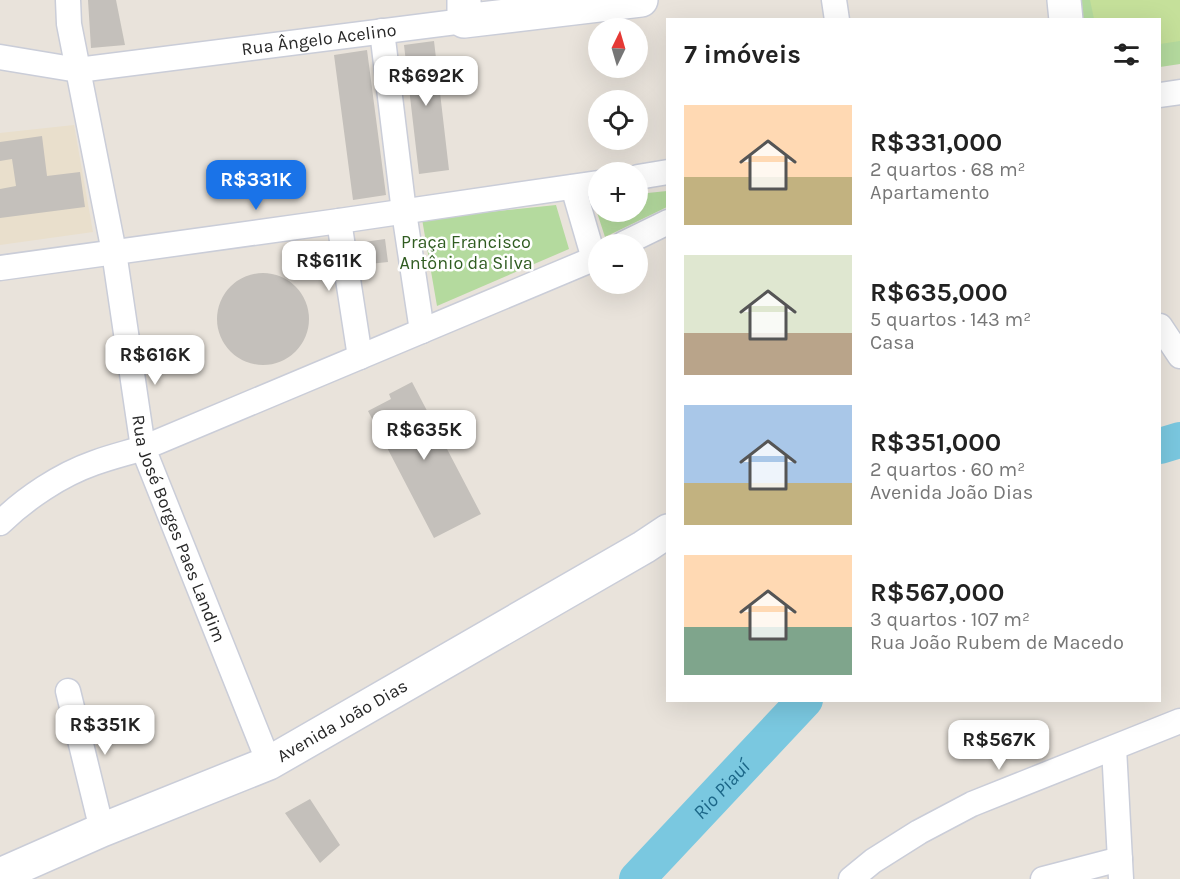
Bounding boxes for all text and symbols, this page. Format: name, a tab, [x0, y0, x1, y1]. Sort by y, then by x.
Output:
north arrow	[588, 18, 648, 78]
map controls	[588, 18, 648, 294]
street label: Rua Ângelo Acelino	[240, 19, 398, 60]
icon: filters	[1110, 38, 1143, 71]
text: 7 imóveis	[684, 39, 801, 70]
pin: R$692K	[377, 56, 475, 107]
text: R$692K	[388, 64, 464, 87]
button: locate	[588, 90, 648, 150]
text: R$331,000	[870, 127, 1002, 158]
icon: home	[732, 129, 804, 201]
text: 2 quartos · 68 m²	[870, 158, 1026, 181]
pin: R$331K	[207, 160, 305, 211]
button: +	[588, 162, 648, 222]
text: R$331K	[220, 168, 292, 191]
text: Apartamento	[870, 181, 989, 204]
park label: Praça Francisco Antônio da Silva	[399, 231, 533, 274]
button: −	[588, 234, 648, 294]
pin: R$611K	[280, 241, 378, 292]
text: R$611K	[296, 249, 362, 272]
text: R$635,000	[870, 277, 1008, 308]
icon: home	[732, 279, 804, 351]
text: 5 quartos · 143 m²	[870, 308, 1031, 331]
text: Casa	[870, 331, 915, 354]
pin: R$616K	[106, 335, 204, 386]
text: R$616K	[119, 343, 191, 366]
pin: R$635K	[375, 410, 473, 461]
street label: Rua José Borges Paes Landim	[127, 413, 231, 645]
text: R$635K	[386, 418, 462, 441]
text: R$351,000	[870, 427, 1001, 458]
icon: home	[732, 429, 804, 501]
text: 2 quartos · 60 m²	[870, 458, 1025, 481]
text: Avenida João Dias	[870, 481, 1033, 504]
text: R$567,000	[870, 577, 1004, 608]
icon: home	[732, 579, 804, 651]
text: 3 quartos · 107 m²	[870, 608, 1030, 631]
text: Rua João Rubem de Macedo	[870, 631, 1124, 654]
street label: Avenida João Dias	[273, 675, 412, 767]
pin: R$351K	[56, 705, 154, 756]
text: R$351K	[70, 713, 140, 736]
pin: R$567K	[950, 720, 1048, 771]
text: R$567K	[962, 728, 1036, 751]
water label: Rio Piauí	[688, 753, 756, 824]

